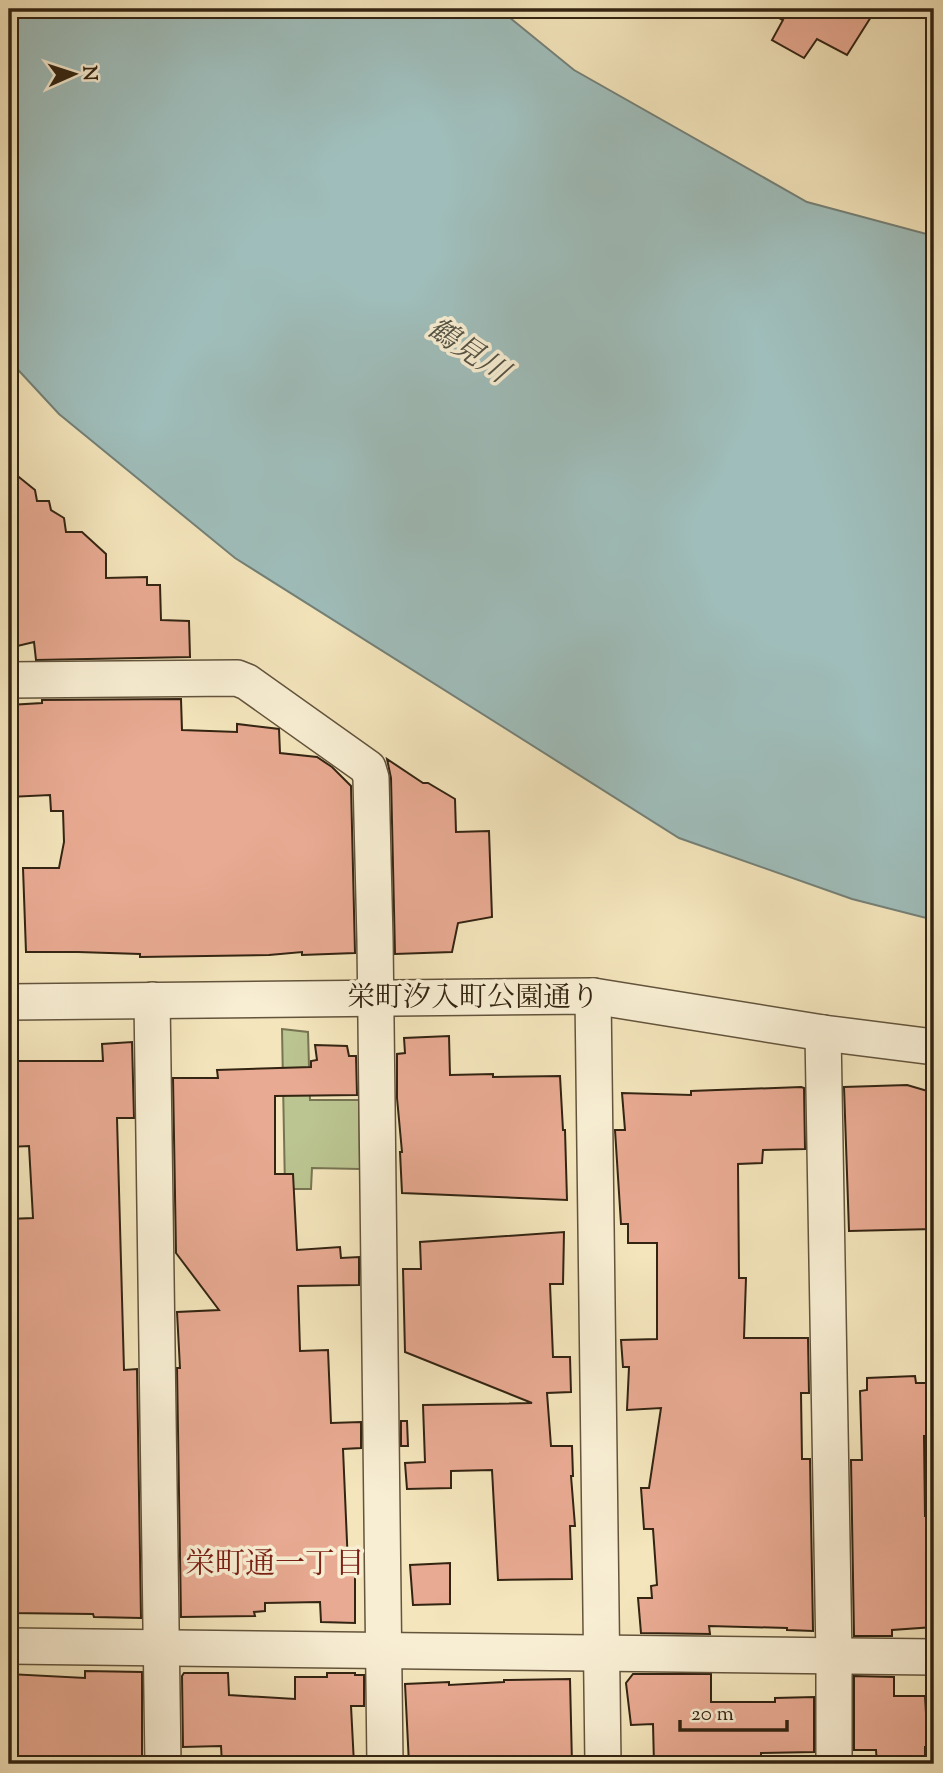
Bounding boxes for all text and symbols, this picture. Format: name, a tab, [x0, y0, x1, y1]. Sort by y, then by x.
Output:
north arrow	[38, 38, 108, 108]
text: N	[75, 65, 102, 82]
water label: 鶴見川	[418, 309, 519, 397]
street label: 栄町汐入町公園通り	[347, 979, 599, 1019]
district label: 栄町通一丁目	[185, 1544, 365, 1587]
scale bar	[680, 1689, 787, 1733]
text: 20 m	[691, 1700, 734, 1730]

